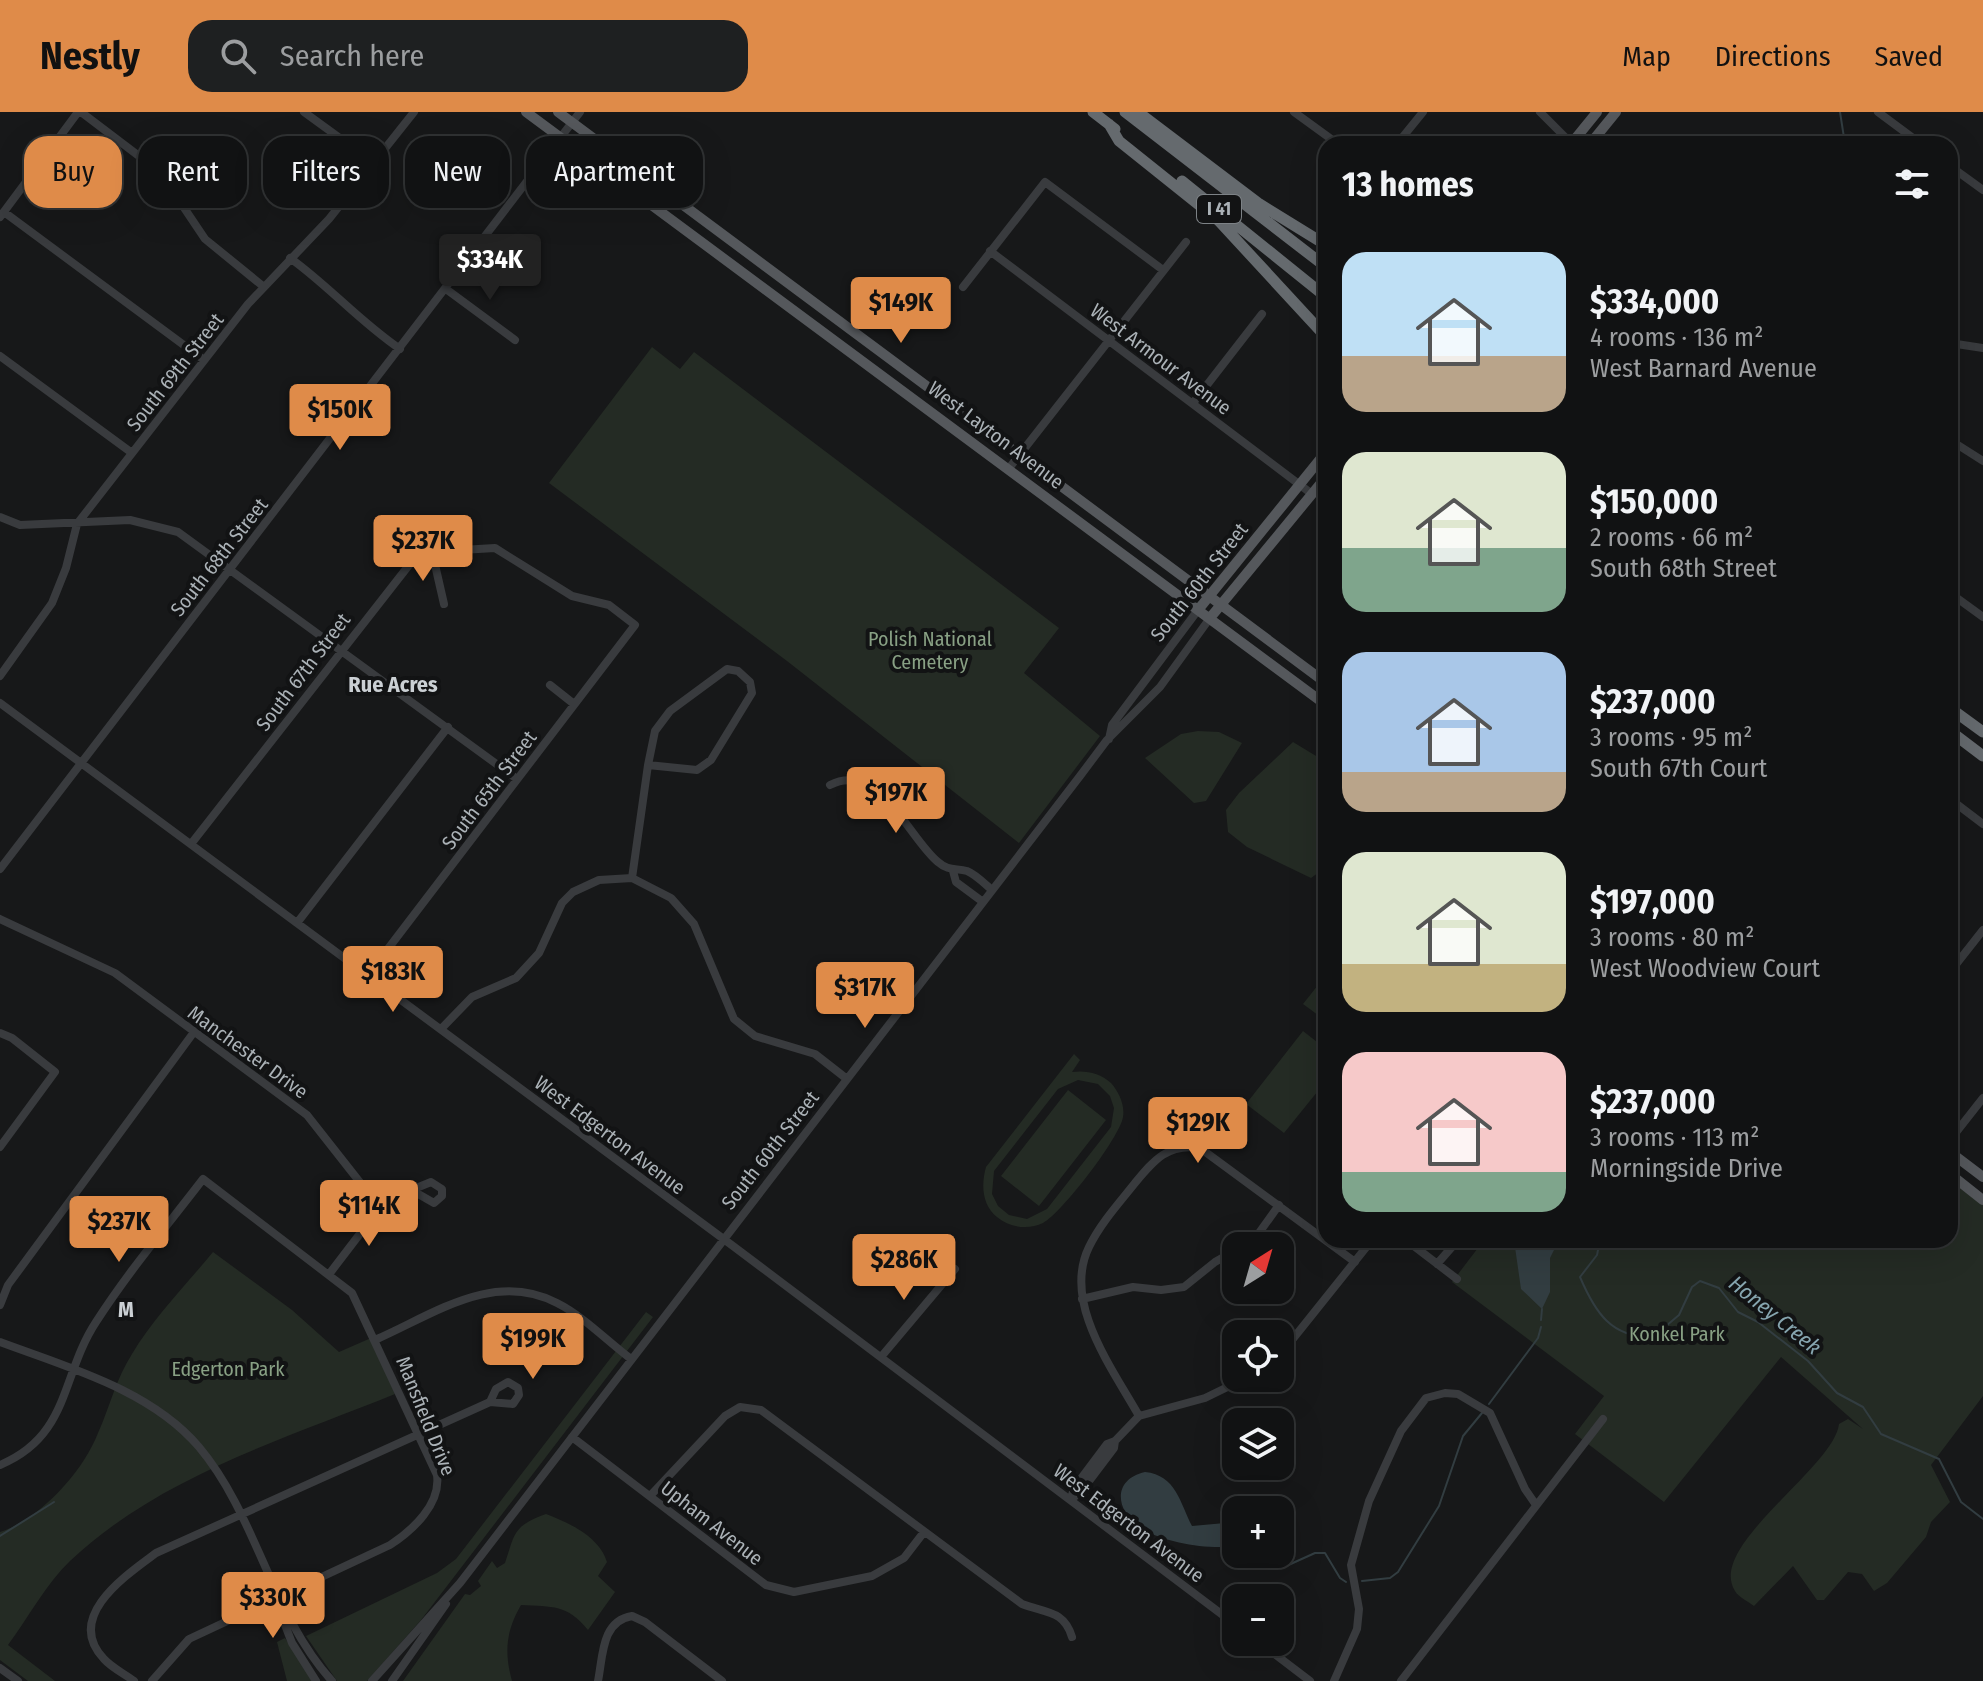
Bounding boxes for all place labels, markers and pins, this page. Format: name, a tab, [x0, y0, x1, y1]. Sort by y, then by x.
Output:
pin: $334K	[434, 234, 546, 302]
pin: $149K	[845, 277, 957, 345]
pin: $150K	[284, 384, 396, 452]
pin: $237K	[367, 515, 479, 583]
pin: $197K	[840, 767, 952, 835]
pin: $183K	[337, 946, 449, 1014]
pin: $317K	[809, 962, 921, 1030]
pin: $129K	[1142, 1097, 1254, 1165]
pin: $114K	[313, 1180, 425, 1248]
pin: $237K	[63, 1196, 175, 1264]
pin: $286K	[848, 1234, 960, 1302]
pin: $199K	[477, 1313, 589, 1381]
pin: $330K	[217, 1572, 329, 1640]

